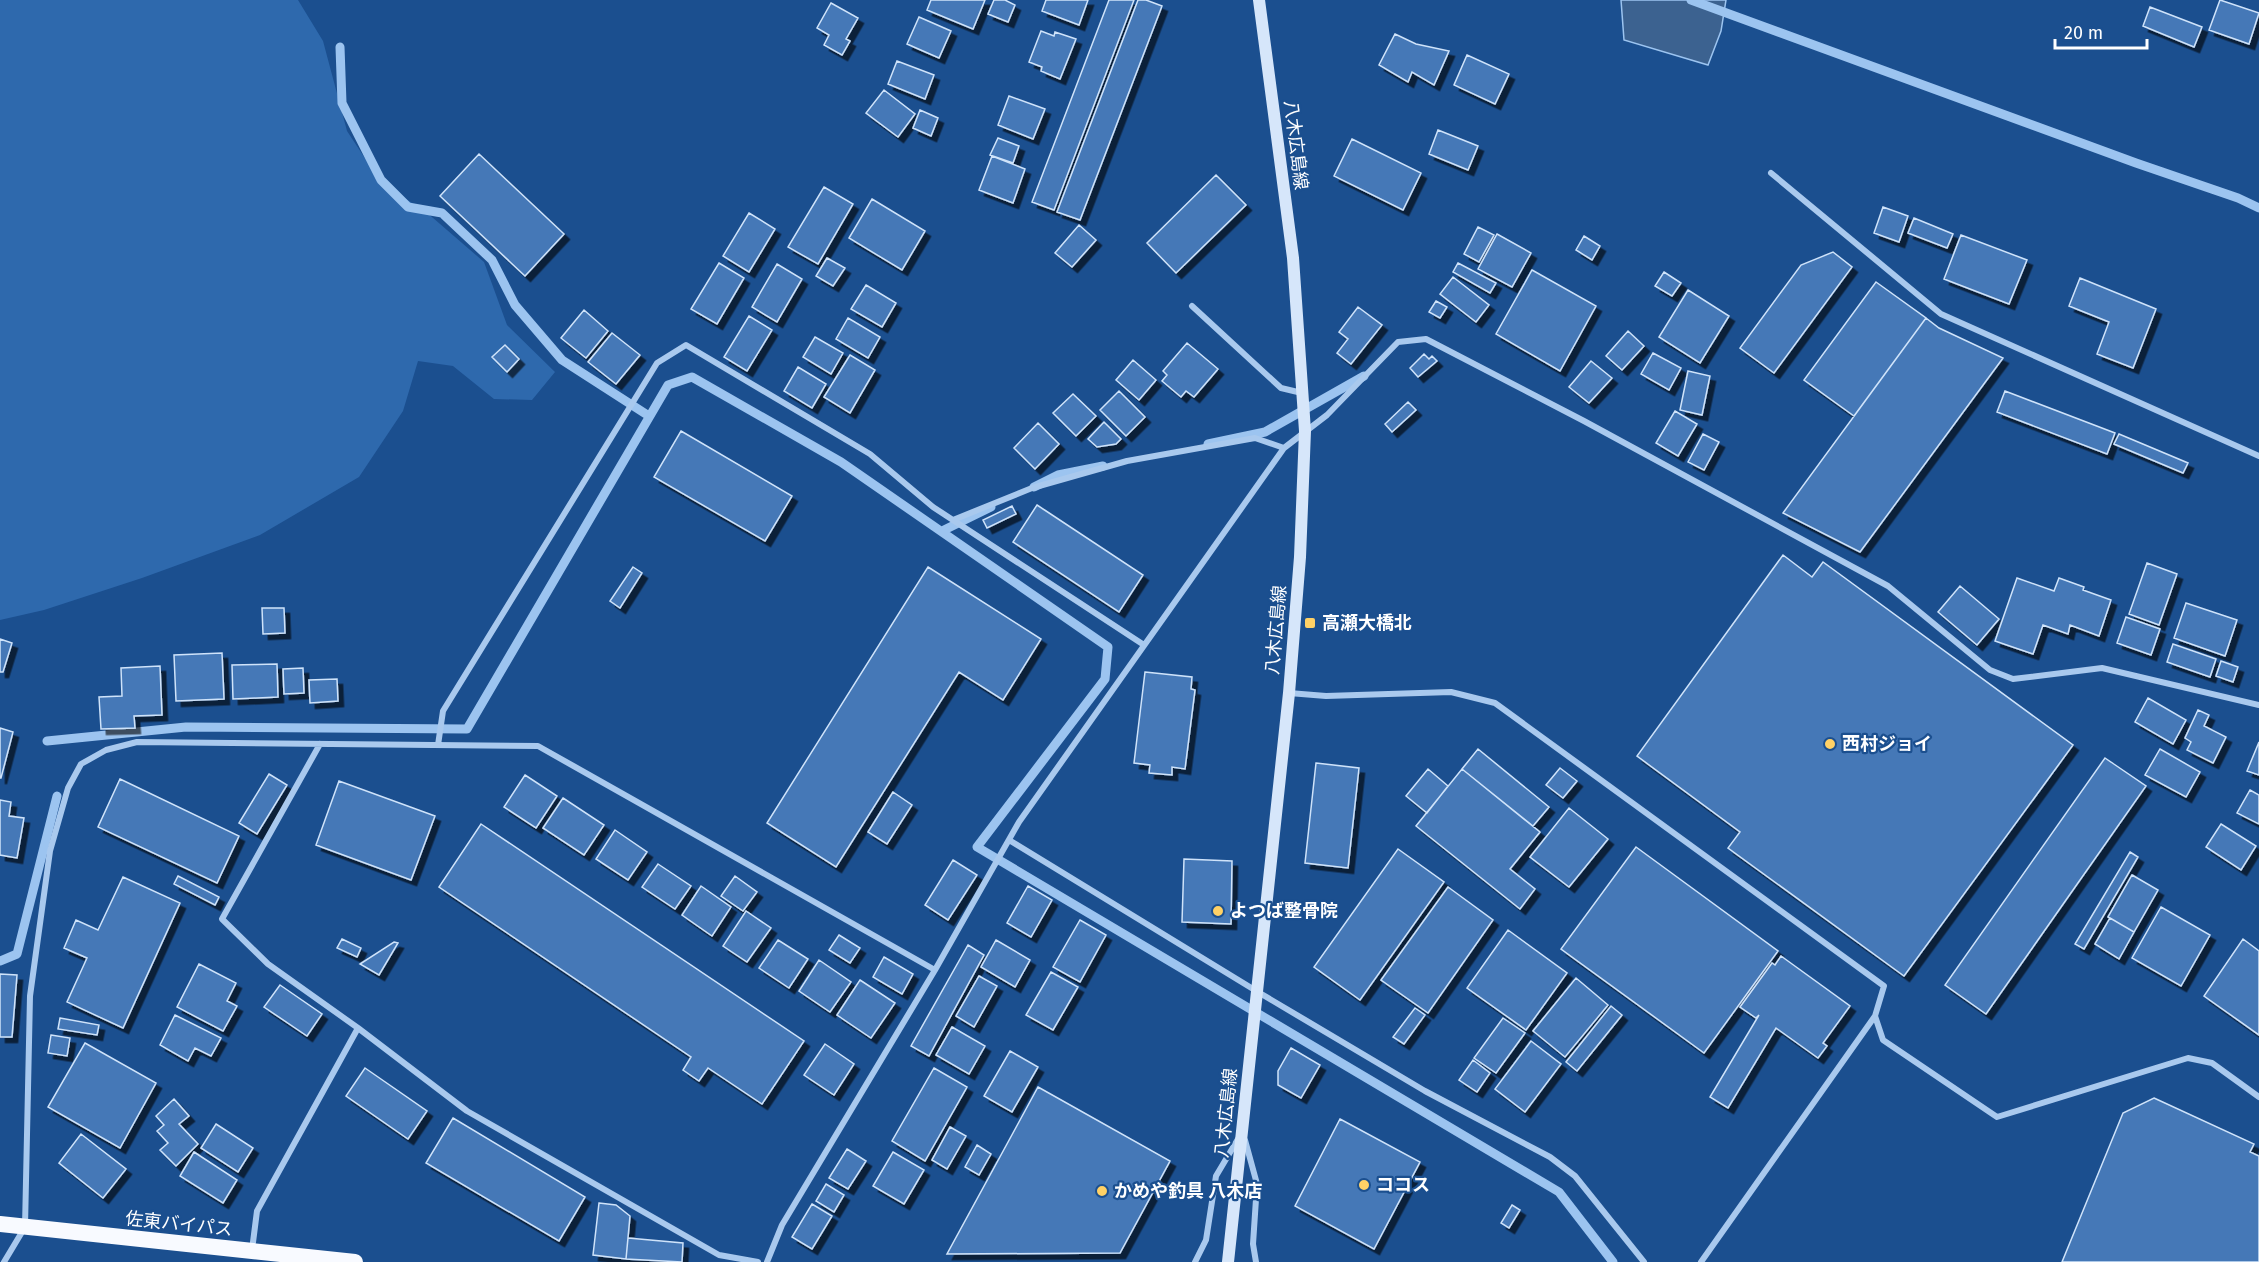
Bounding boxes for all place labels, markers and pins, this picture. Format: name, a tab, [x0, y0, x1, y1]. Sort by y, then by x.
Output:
place label: 高瀬大橋北	[1322, 612, 1412, 634]
marker: 高瀬大橋北	[1303, 616, 1317, 630]
place label: 西村ジョイ	[1842, 733, 1932, 755]
marker: 西村ジョイ	[1823, 737, 1837, 751]
place label: よつば整骨院	[1230, 900, 1338, 922]
marker: よつば整骨院	[1211, 904, 1225, 918]
place label: ココス	[1376, 1174, 1430, 1196]
marker: ココス	[1357, 1178, 1371, 1192]
place label: かめや釣具 八木店	[1114, 1180, 1262, 1202]
marker: かめや釣具 八木店	[1095, 1184, 1109, 1198]

